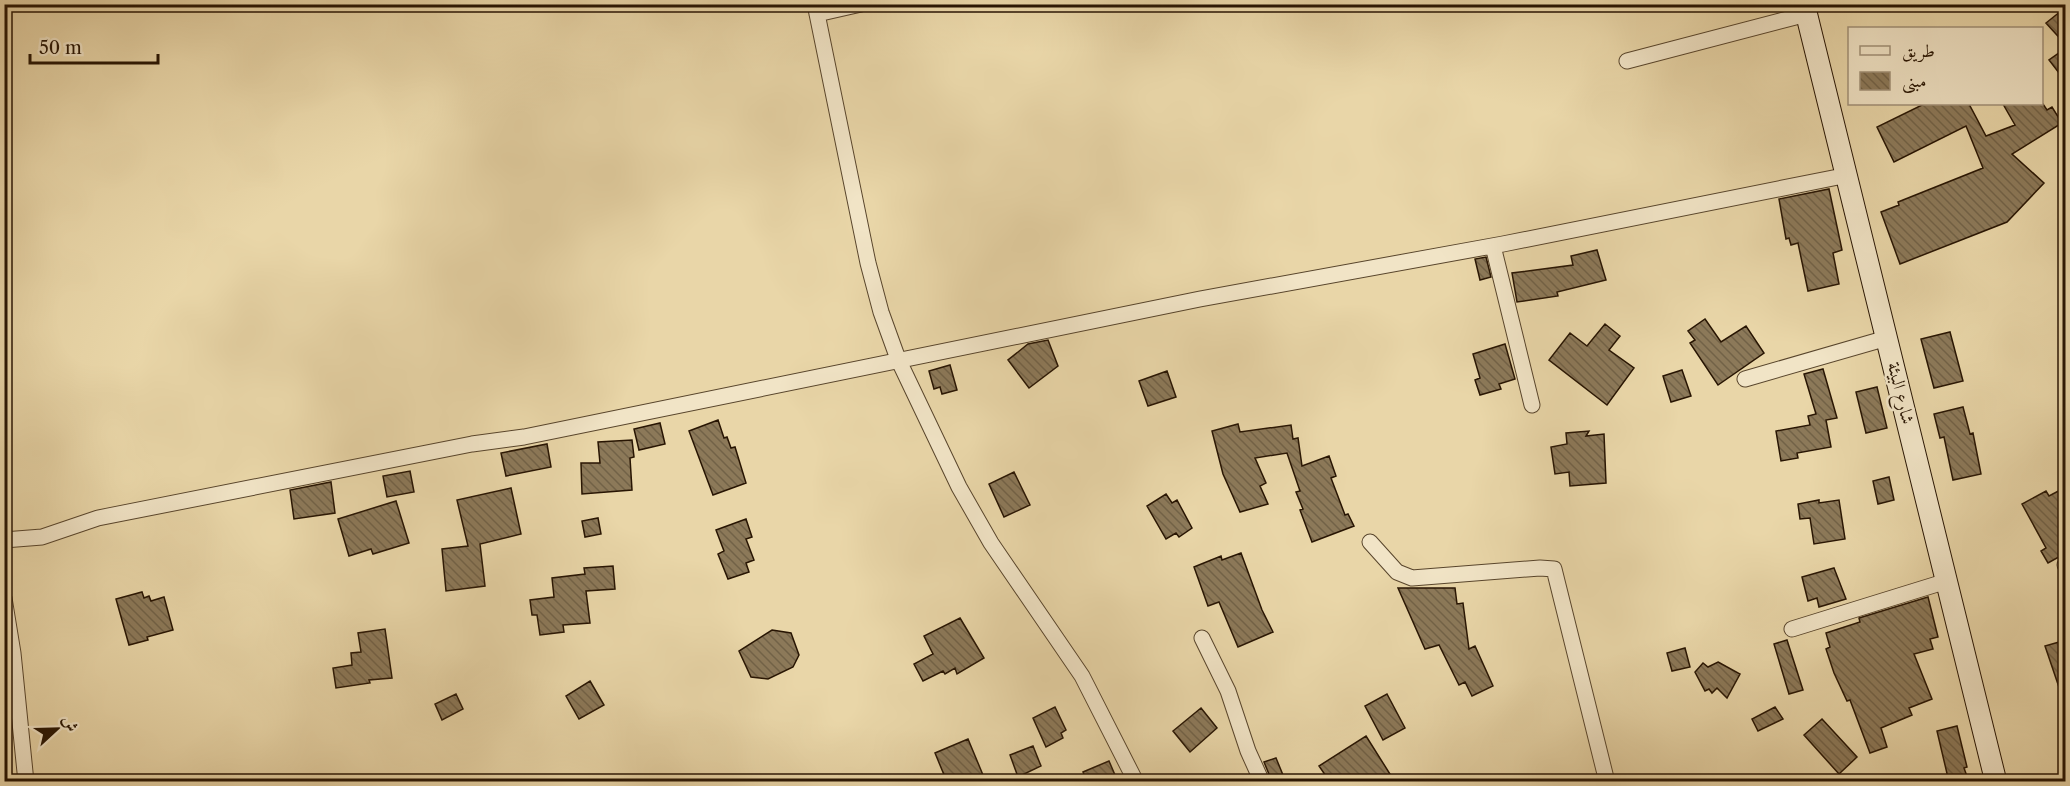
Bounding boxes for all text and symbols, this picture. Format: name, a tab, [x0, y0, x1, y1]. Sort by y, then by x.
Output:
scale bar	[30, 27, 158, 65]
legend	[1848, 27, 2043, 105]
text: 50 m	[39, 37, 82, 59]
text: طريق	[1902, 40, 1935, 63]
text: مبنى	[1902, 70, 1927, 94]
street label: شارع البيئة	[1879, 360, 1919, 427]
north arrow	[27, 699, 87, 759]
text: ش	[59, 712, 83, 734]

